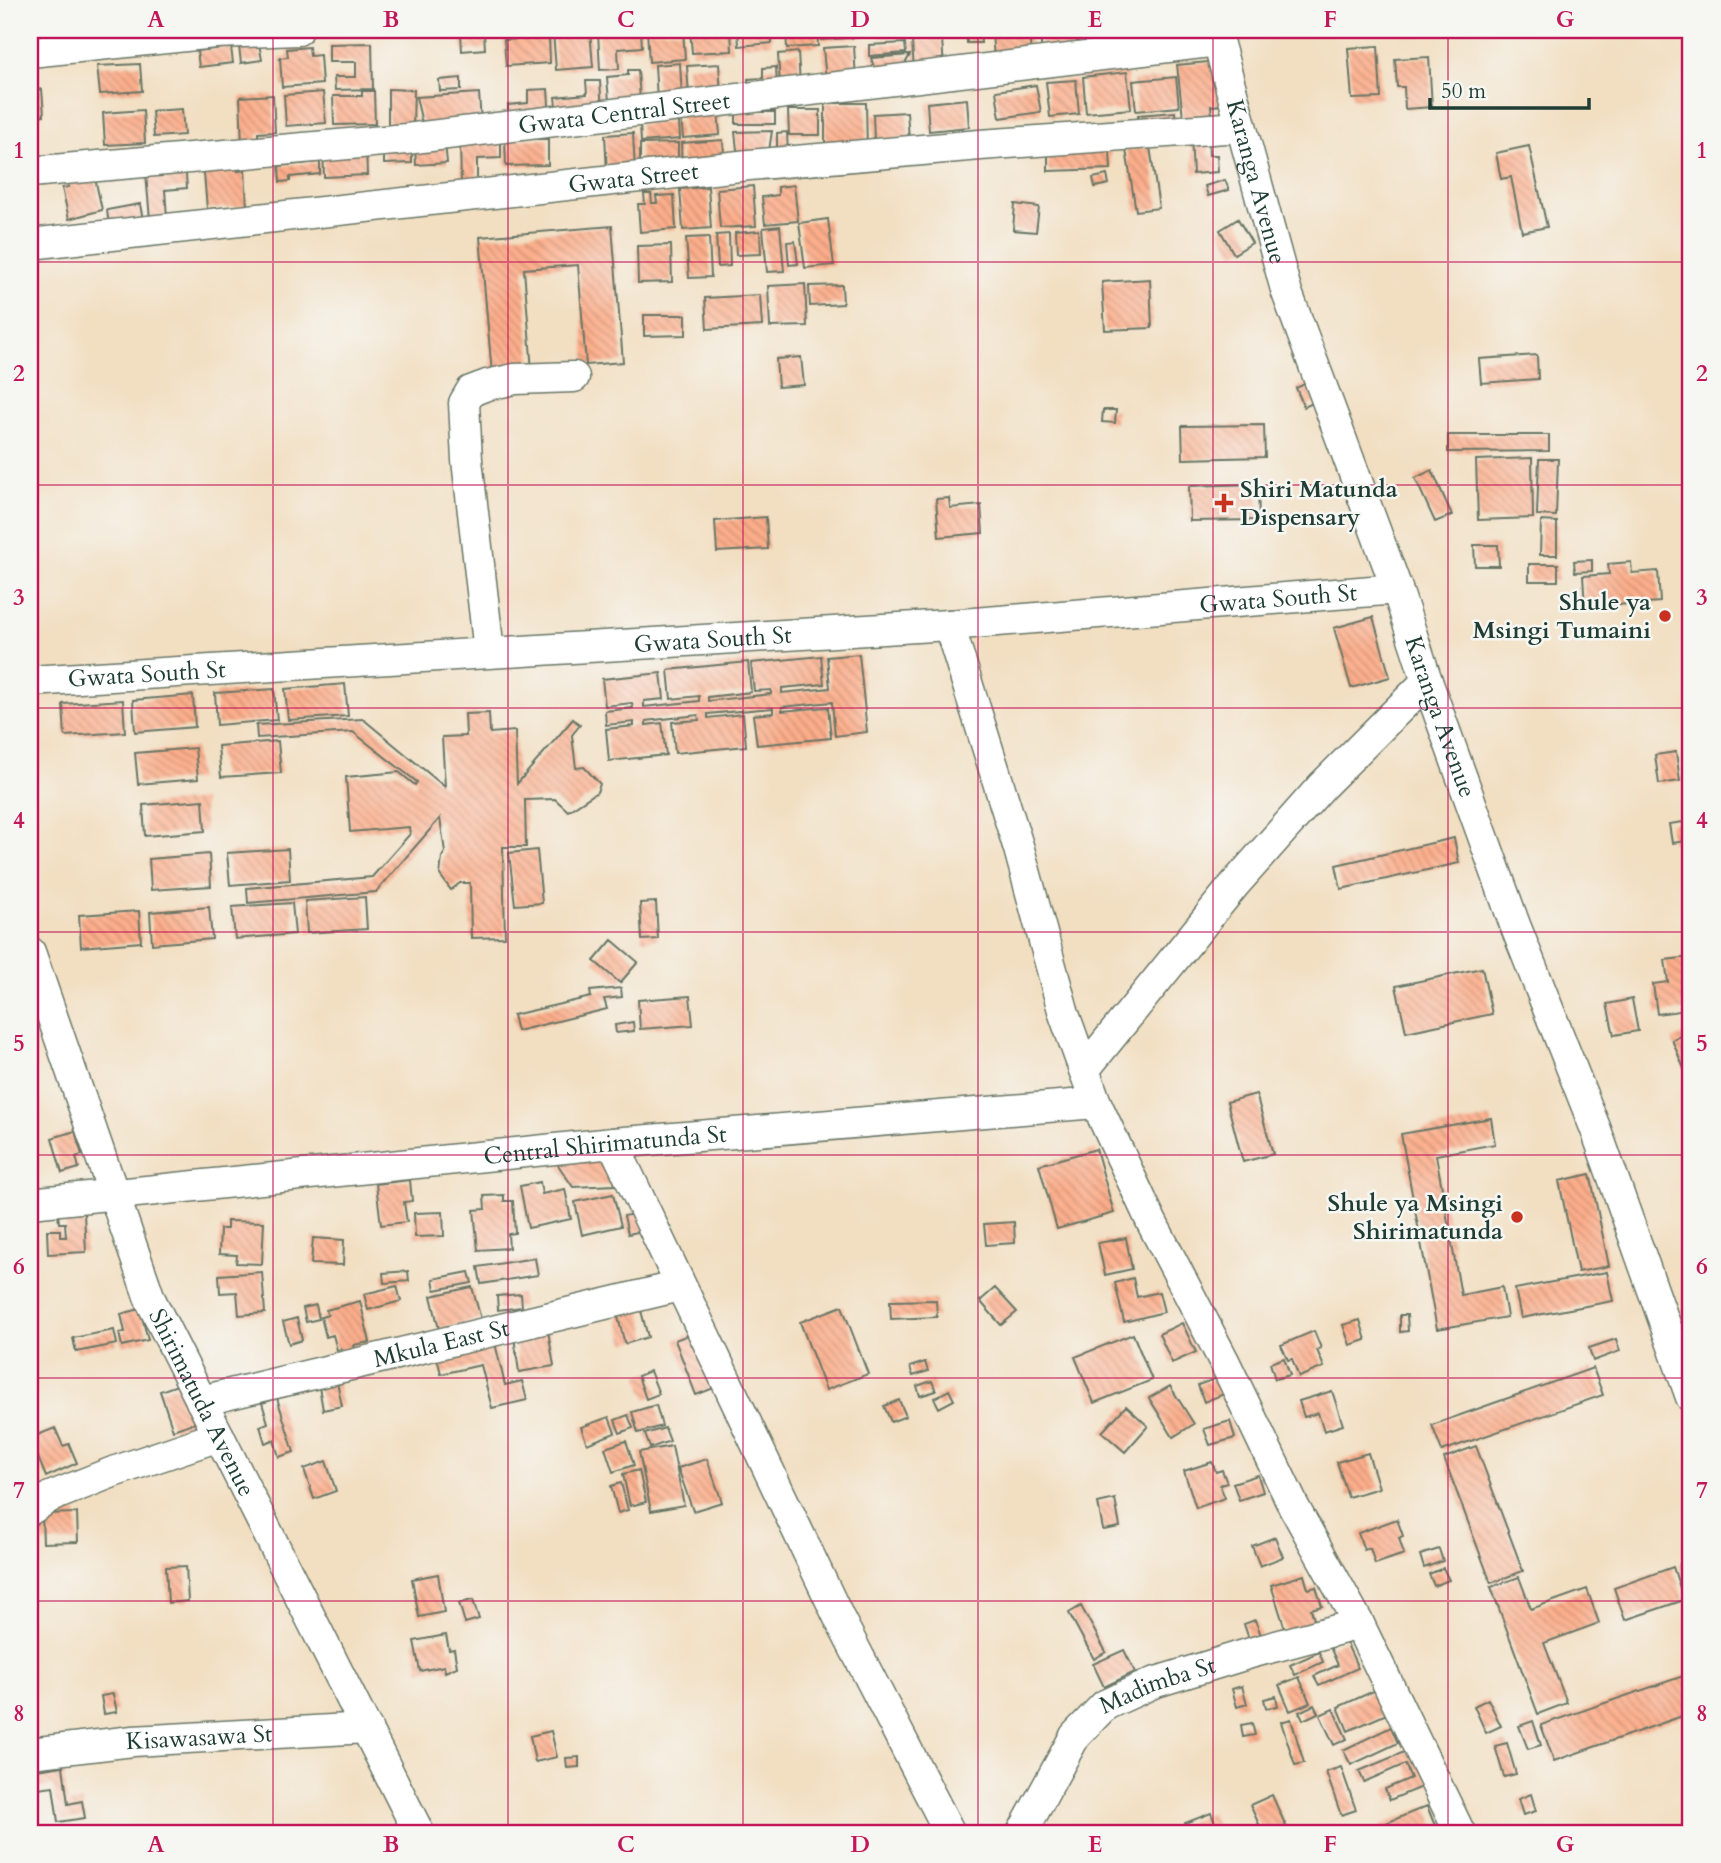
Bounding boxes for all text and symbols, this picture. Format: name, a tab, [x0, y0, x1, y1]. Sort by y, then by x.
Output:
text: A	[147, 4, 165, 35]
text: B	[383, 4, 399, 35]
text: C	[617, 4, 635, 35]
text: D	[850, 4, 870, 35]
text: E	[1088, 4, 1102, 35]
text: F	[1323, 4, 1337, 35]
text: G	[1556, 4, 1575, 35]
scale bar	[1430, 66, 1590, 110]
text: 50 m	[1441, 77, 1486, 106]
street label: Gwata Central Street	[516, 83, 732, 142]
street label: Karanga Avenue	[1218, 96, 1295, 268]
text: 1	[13, 135, 25, 166]
text: 1	[1696, 135, 1708, 166]
street label: Gwata Street	[567, 154, 701, 201]
text: 2	[13, 358, 25, 389]
text: 2	[1696, 358, 1708, 389]
place label: Shiri Matunda Dispensary	[1240, 473, 1398, 534]
marker: Shiri Matunda Dispensary	[1214, 493, 1234, 513]
street label: Gwata South St	[1198, 576, 1359, 621]
text: 3	[13, 582, 25, 613]
text: 3	[1696, 582, 1708, 613]
place label: Shule ya Msingi Tumaini	[1472, 586, 1651, 647]
marker: Shule ya Msingi Tumaini	[1657, 608, 1673, 624]
street label: Gwata South St	[633, 618, 793, 661]
street label: Karanga Avenue	[1397, 632, 1484, 802]
street label: Gwata South St	[67, 653, 227, 695]
text: 4	[13, 805, 25, 836]
text: 4	[1696, 805, 1708, 836]
text: 5	[13, 1028, 25, 1059]
text: 5	[1696, 1028, 1708, 1059]
street label: Central Shirimatunda St	[482, 1117, 728, 1173]
place label: Shule ya Msingi Shirimatunda	[1327, 1187, 1503, 1248]
marker: Shule ya Msingi Shirimatunda	[1509, 1209, 1525, 1225]
text: 6	[13, 1251, 25, 1282]
text: 6	[1696, 1251, 1708, 1282]
street label: Shirimatuda Avenue	[141, 1303, 263, 1502]
street label: Mkula East St	[370, 1311, 513, 1376]
text: 7	[13, 1475, 25, 1506]
text: 7	[1696, 1475, 1708, 1506]
street label: Madimba St	[1094, 1648, 1220, 1722]
text: 8	[13, 1698, 25, 1729]
text: 8	[1696, 1698, 1708, 1729]
street label: Kisawasawa St	[125, 1717, 274, 1758]
text: A	[147, 1829, 165, 1860]
text: B	[383, 1829, 399, 1860]
text: C	[617, 1829, 635, 1860]
text: D	[850, 1829, 870, 1860]
text: E	[1088, 1829, 1102, 1860]
text: F	[1323, 1829, 1337, 1860]
text: G	[1556, 1829, 1575, 1860]

